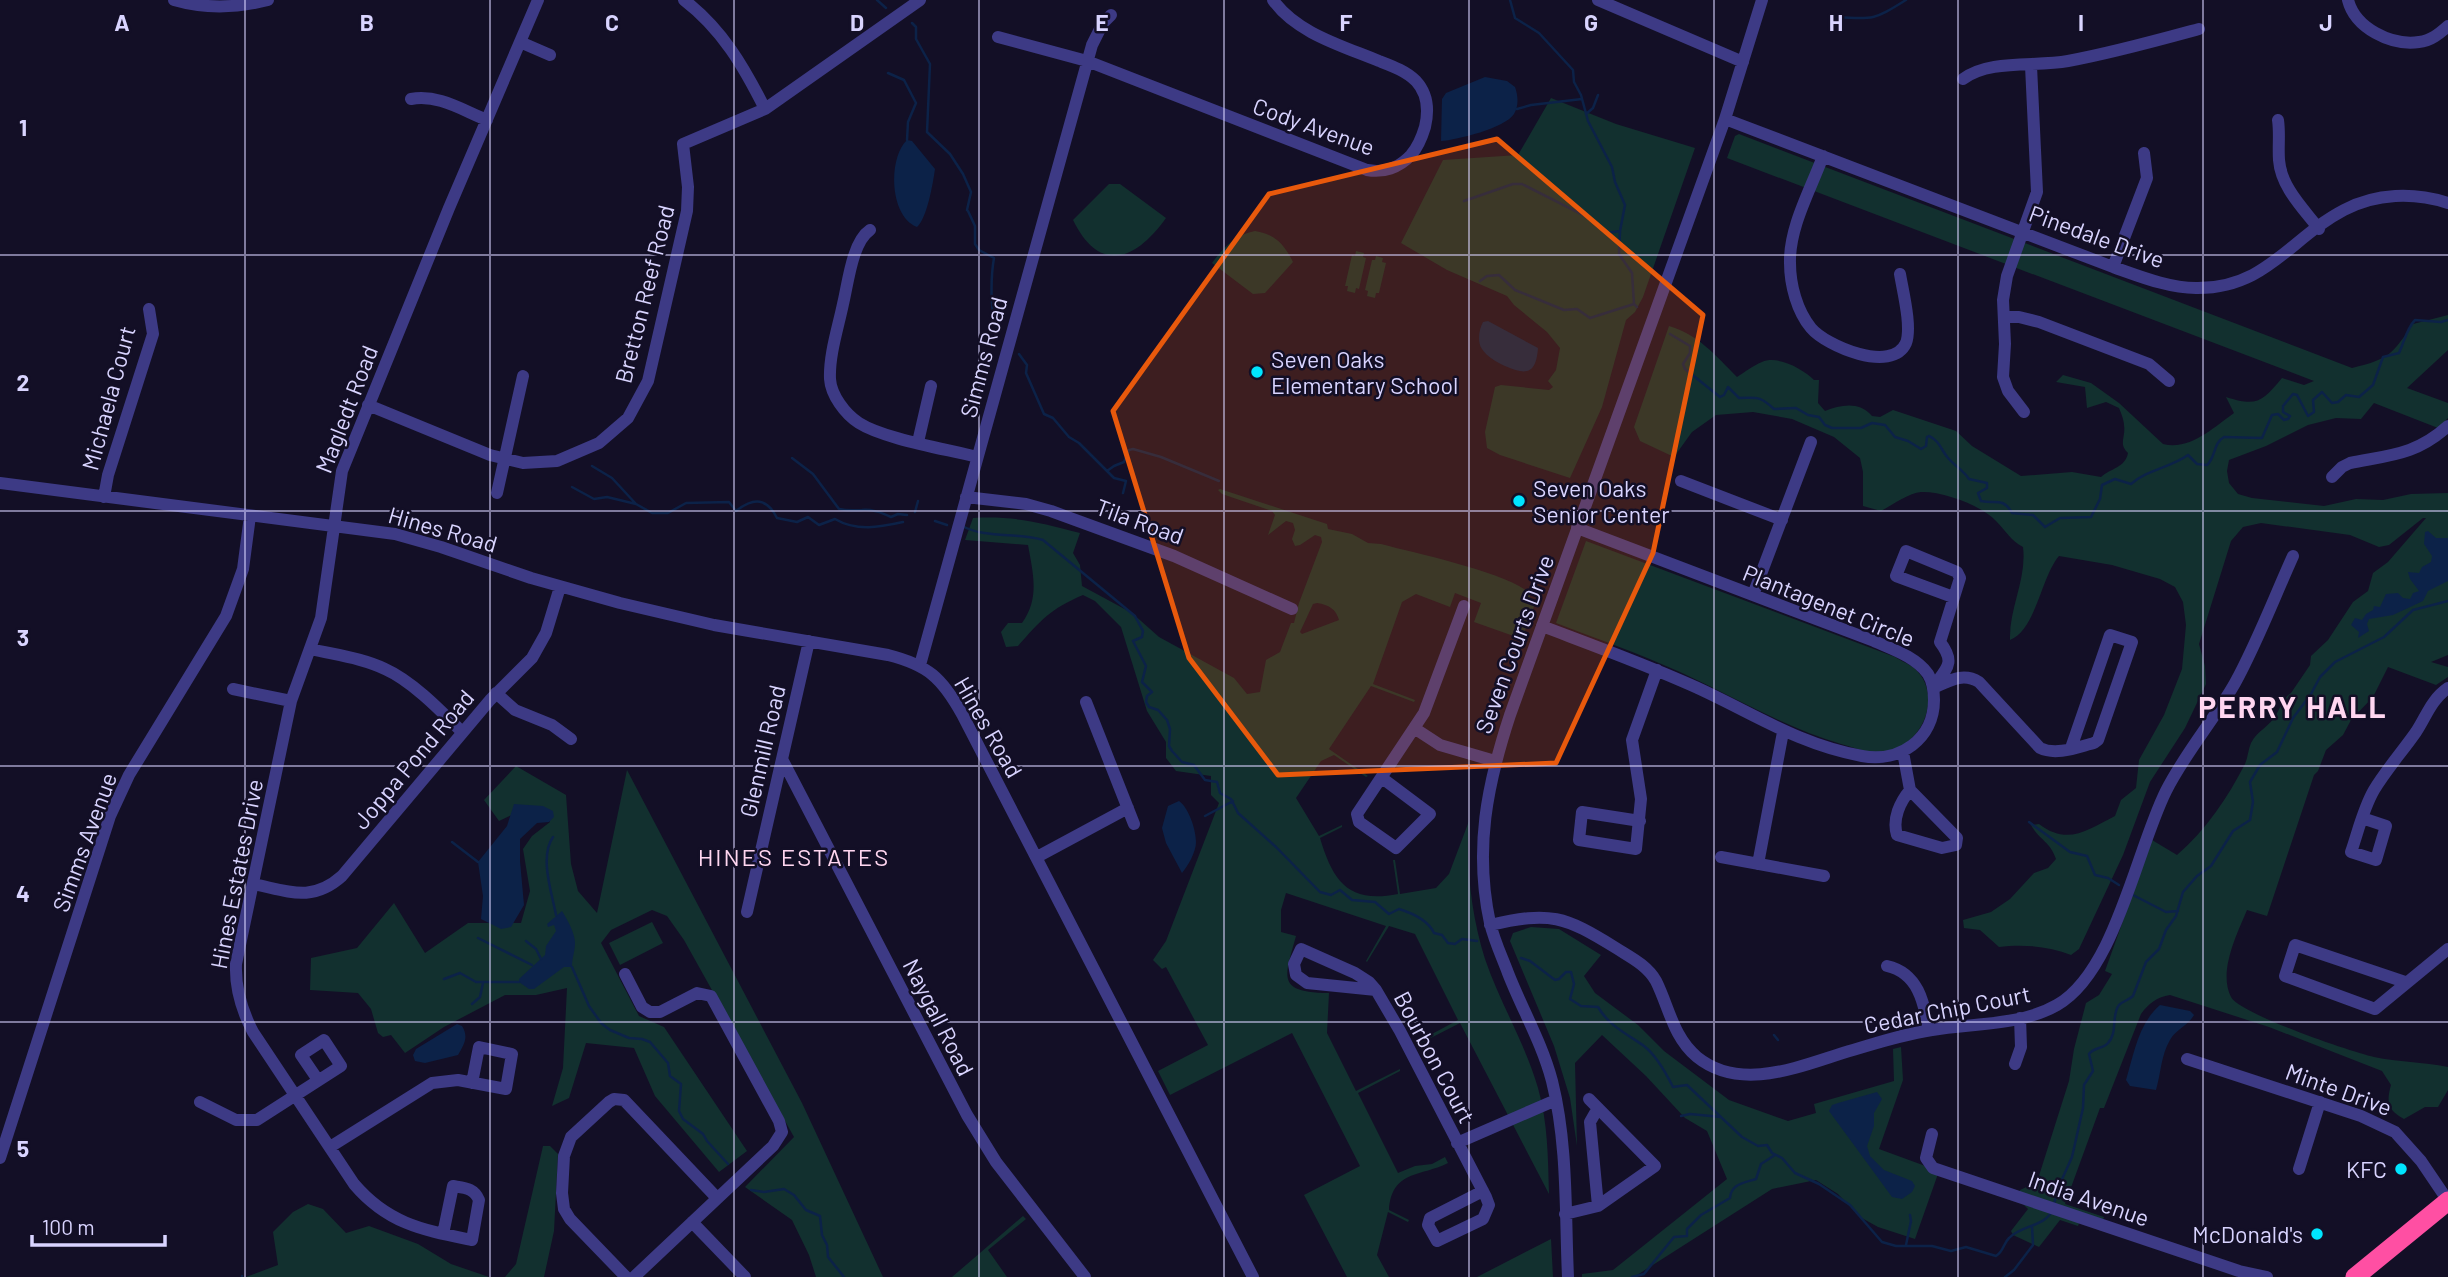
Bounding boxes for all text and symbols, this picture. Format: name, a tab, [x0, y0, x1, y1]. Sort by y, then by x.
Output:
text: A	[114, 8, 130, 36]
text: B	[360, 8, 374, 36]
text: C	[605, 8, 619, 36]
text: D	[850, 8, 864, 36]
text: E	[1095, 8, 1109, 36]
text: F	[1340, 8, 1353, 36]
text: G	[1584, 8, 1598, 36]
text: H	[1829, 8, 1843, 36]
text: I	[2078, 8, 2084, 36]
text: J	[2319, 8, 2333, 36]
street label: Cody Avenue	[1249, 91, 1379, 161]
text: 1	[19, 113, 27, 141]
street label: Pinedale Drive	[2026, 199, 2168, 273]
street label: Bretton Reef Road	[608, 202, 680, 386]
street label: Simms Road	[953, 294, 1013, 420]
street label: Michaela Court	[75, 323, 141, 473]
street label: Magledt Road	[309, 341, 383, 477]
place label: Seven Oaks Elementary School	[1271, 345, 1458, 399]
marker: Seven Oaks Elementary School	[1249, 364, 1265, 380]
text: 2	[17, 368, 29, 396]
place label: Seven Oaks Senior Center	[1533, 474, 1670, 528]
street label: Tila Road	[1092, 492, 1188, 550]
marker: Seven Oaks Senior Center	[1511, 493, 1527, 509]
street label: Hines Road	[385, 500, 501, 558]
street label: Seven Courts Drive	[1469, 551, 1559, 737]
street label: Plantagenet Circle	[1739, 558, 1919, 652]
text: 3	[17, 623, 29, 651]
street label: Hines Road	[949, 672, 1029, 782]
street label: Glenmill Road	[733, 682, 791, 820]
street label: Joppa Pond Road	[346, 684, 480, 834]
district label: PERRY HALL	[2198, 688, 2388, 724]
street label: Simms Avenue	[46, 769, 122, 915]
street label: Hines Estates Drive	[204, 777, 268, 971]
district label: HINES ESTATES	[698, 842, 890, 871]
text: 4	[16, 879, 30, 907]
street label: Naygall Road	[898, 954, 980, 1080]
street label: Cedar Chip Court	[1861, 979, 2033, 1039]
street label: Bourbon Court	[1388, 986, 1482, 1128]
street label: Minte Drive	[2282, 1057, 2396, 1121]
text: 5	[17, 1134, 29, 1162]
place label: KFC	[2346, 1155, 2387, 1183]
marker: KFC	[2393, 1161, 2409, 1177]
street label: India Avenue	[2025, 1164, 2153, 1232]
scale bar	[32, 1204, 164, 1248]
text: 100 m	[42, 1214, 95, 1239]
place label: McDonald's	[2192, 1220, 2303, 1248]
marker: McDonald's	[2309, 1226, 2325, 1242]

